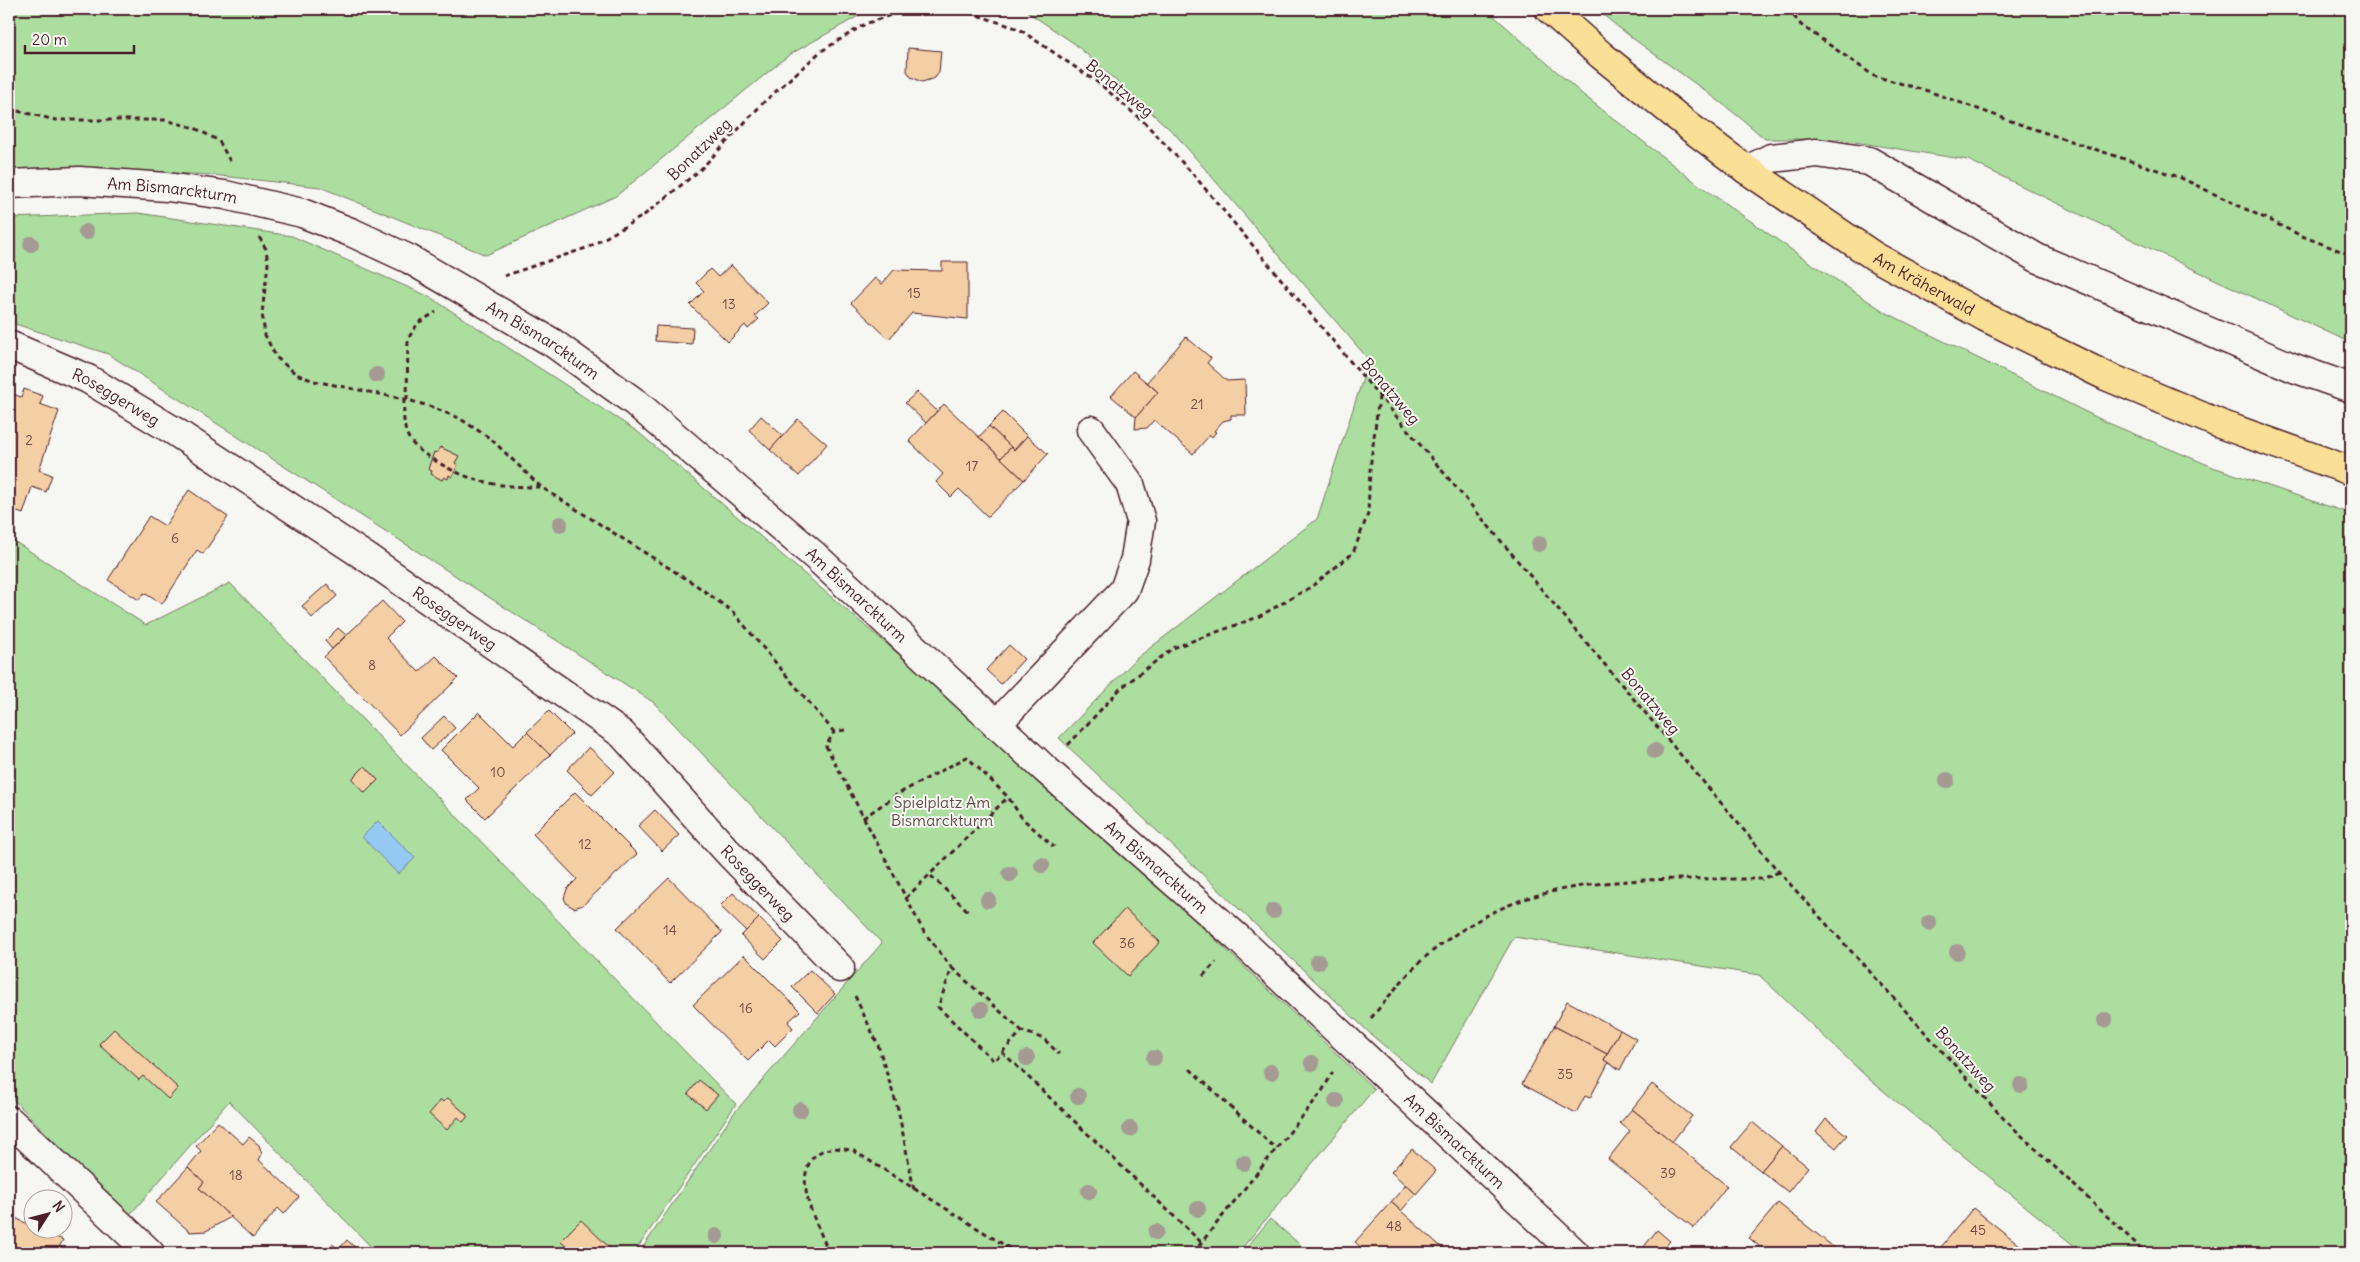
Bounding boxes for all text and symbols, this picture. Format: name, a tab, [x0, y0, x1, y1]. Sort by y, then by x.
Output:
scale bar	[25, 22, 134, 54]
text: 20 m	[32, 30, 67, 49]
street label: Bonatzweg	[1082, 55, 1158, 121]
street label: Bonatzweg	[663, 114, 735, 184]
street label: Am Bismarckturm	[107, 173, 240, 208]
street label: Am Kräherwald	[1870, 248, 1978, 319]
house number: 15	[907, 284, 921, 302]
house number: 13	[722, 295, 736, 313]
street label: Am Bismarckturm	[483, 296, 604, 383]
street label: Bonatzweg	[1357, 354, 1425, 428]
street label: Roseggerweg	[69, 363, 163, 430]
house number: 21	[1190, 395, 1204, 413]
house number: 2	[25, 431, 33, 449]
house number: 17	[966, 457, 978, 475]
house number: 6	[171, 529, 179, 547]
street label: Am Bismarckturm	[802, 543, 912, 646]
street label: Roseggerweg	[409, 582, 501, 654]
house number: 8	[368, 656, 376, 674]
street label: Bonatzweg	[1617, 664, 1685, 738]
house number: 10	[491, 763, 505, 781]
park label: Spielplatz Am Bismarckturm	[891, 792, 993, 830]
street label: Am Bismarckturm	[1101, 816, 1212, 917]
house number: 12	[578, 835, 592, 853]
street label: Roseggerweg	[717, 841, 799, 925]
house number: 14	[663, 921, 677, 939]
house number: 36	[1119, 934, 1135, 952]
house number: 16	[739, 999, 753, 1017]
street label: Bonatzweg	[1931, 1022, 2001, 1096]
house number: 35	[1557, 1065, 1573, 1083]
street label: Am Bismarckturm	[1400, 1089, 1510, 1193]
house number: 39	[1660, 1164, 1676, 1182]
house number: 18	[229, 1166, 243, 1184]
north arrow	[22, 1190, 72, 1240]
text: N	[48, 1197, 69, 1216]
house number: 48	[1386, 1217, 1402, 1235]
house number: 45	[1970, 1221, 1986, 1239]

